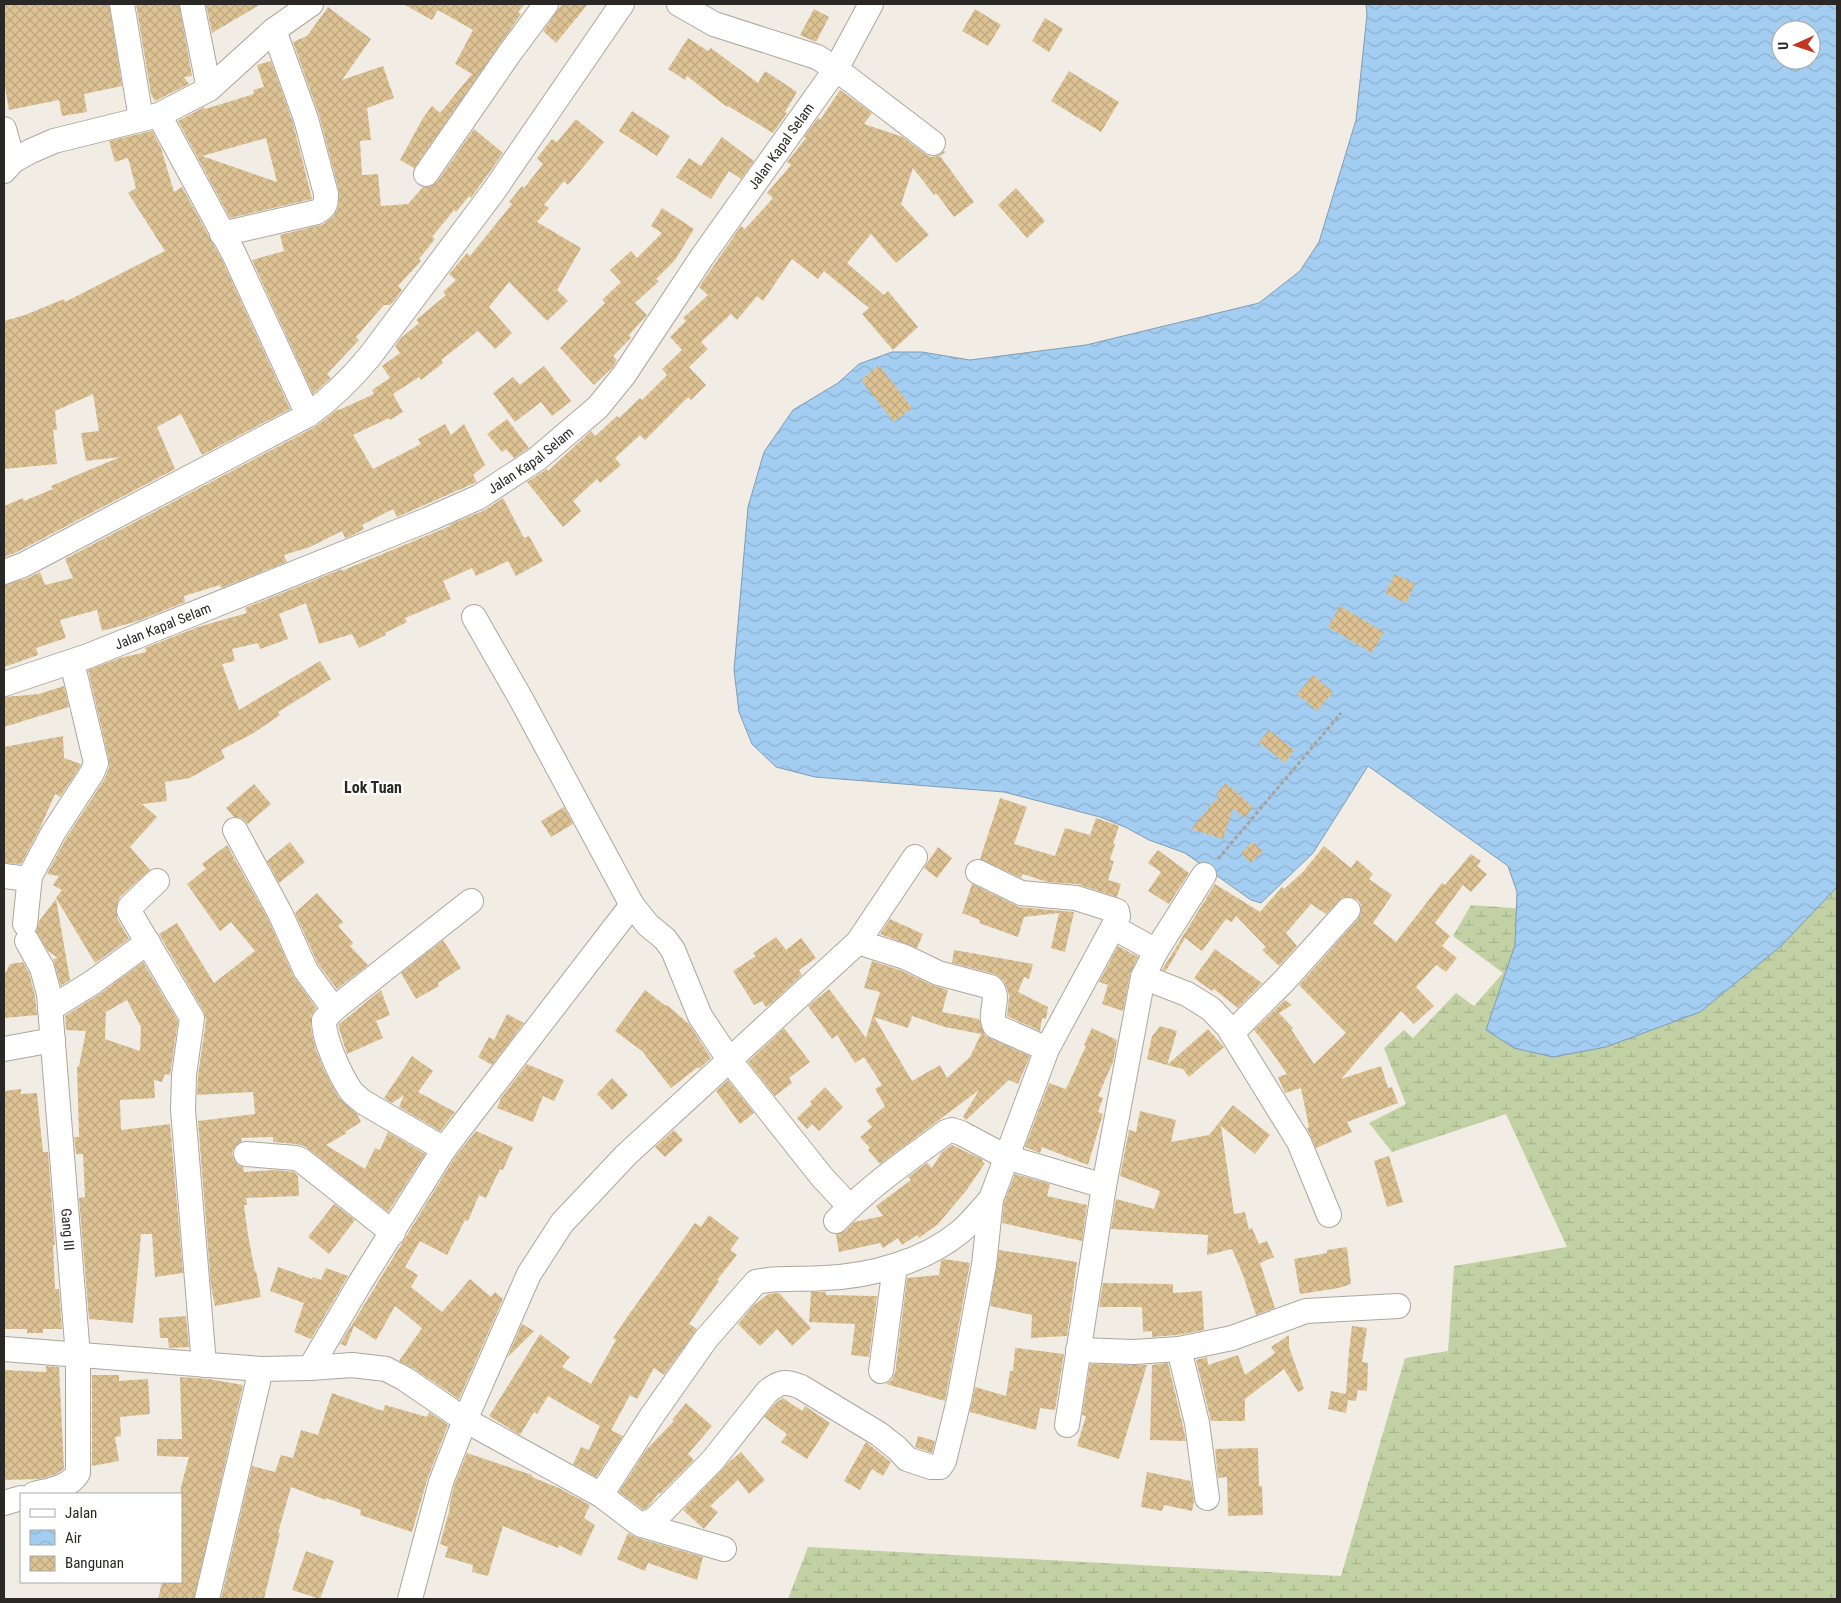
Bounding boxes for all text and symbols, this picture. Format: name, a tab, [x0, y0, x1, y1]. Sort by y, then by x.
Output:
north arrow	[1771, 20, 1821, 70]
text: U	[1775, 41, 1791, 50]
street label: Jalan Kapal Selam	[745, 100, 817, 192]
street label: Jalan Kapal Selam	[485, 424, 576, 497]
street label: Jalan Kapal Selam	[112, 600, 213, 652]
district label: Lok Tuan	[344, 778, 402, 797]
street label: Gang III	[58, 1208, 78, 1251]
legend	[20, 1493, 182, 1583]
text: Jalan	[65, 1504, 97, 1522]
text: Air	[65, 1529, 82, 1547]
text: Bangunan	[65, 1554, 124, 1572]

